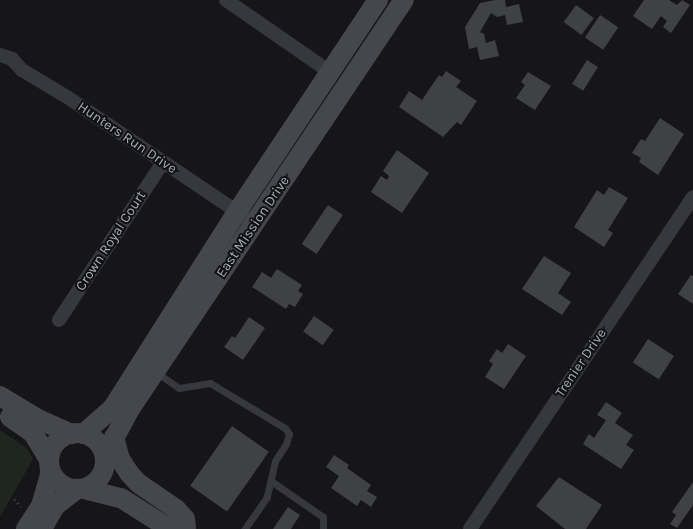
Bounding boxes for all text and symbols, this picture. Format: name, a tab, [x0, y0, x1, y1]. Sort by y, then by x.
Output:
street label: Hunters Run Drive	[74, 99, 180, 177]
street label: East Mission Drive	[213, 173, 293, 281]
street label: Crown Royal Court	[72, 188, 150, 294]
street label: Trenier Drive	[552, 326, 610, 400]

